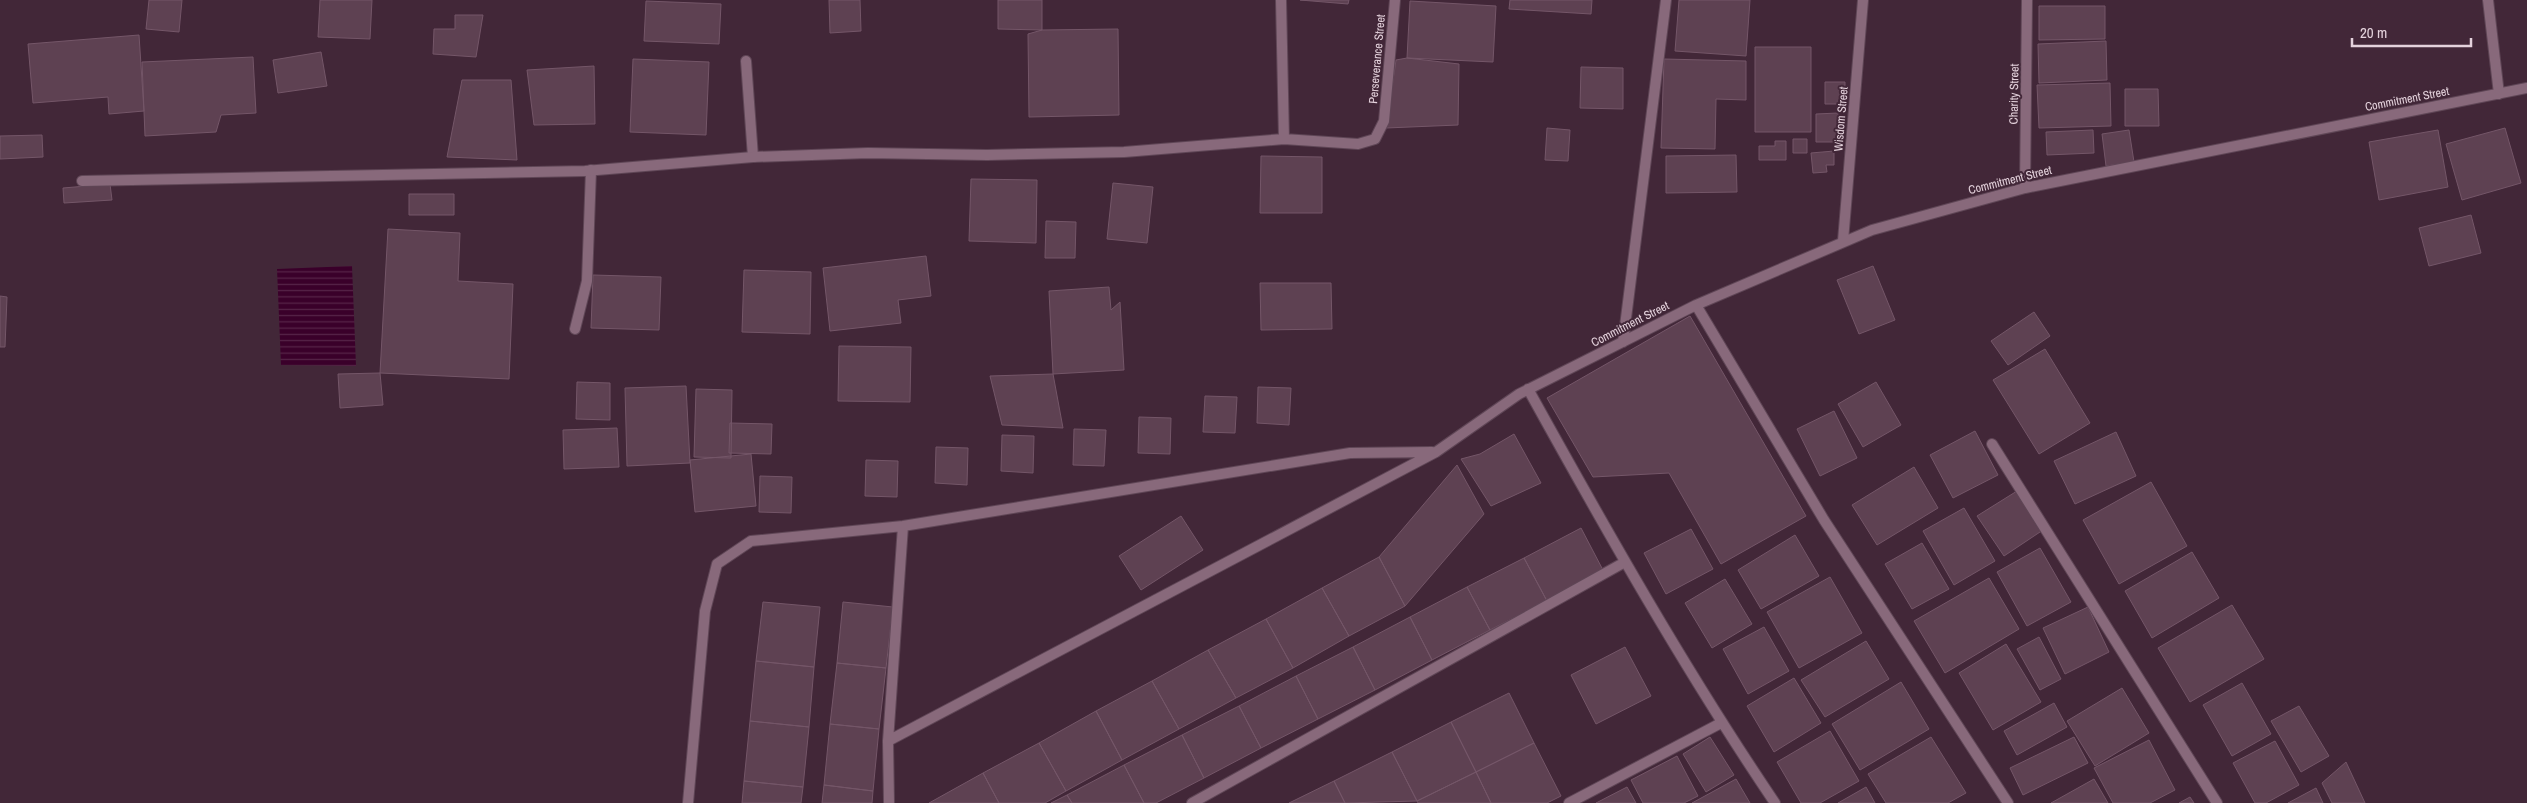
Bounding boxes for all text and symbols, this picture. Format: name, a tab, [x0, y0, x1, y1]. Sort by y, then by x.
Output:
street label: Perseverance Street	[1365, 13, 1389, 104]
scale bar	[2352, 15, 2471, 47]
text: 20 m	[2360, 22, 2387, 43]
street label: Charity Street	[2005, 63, 2023, 124]
street label: Commitment Street	[2364, 83, 2451, 115]
street label: Wisdom Street	[1830, 86, 1852, 152]
street label: Commitment Street	[1967, 162, 2054, 198]
street label: Commitment Street	[1588, 297, 1672, 350]

